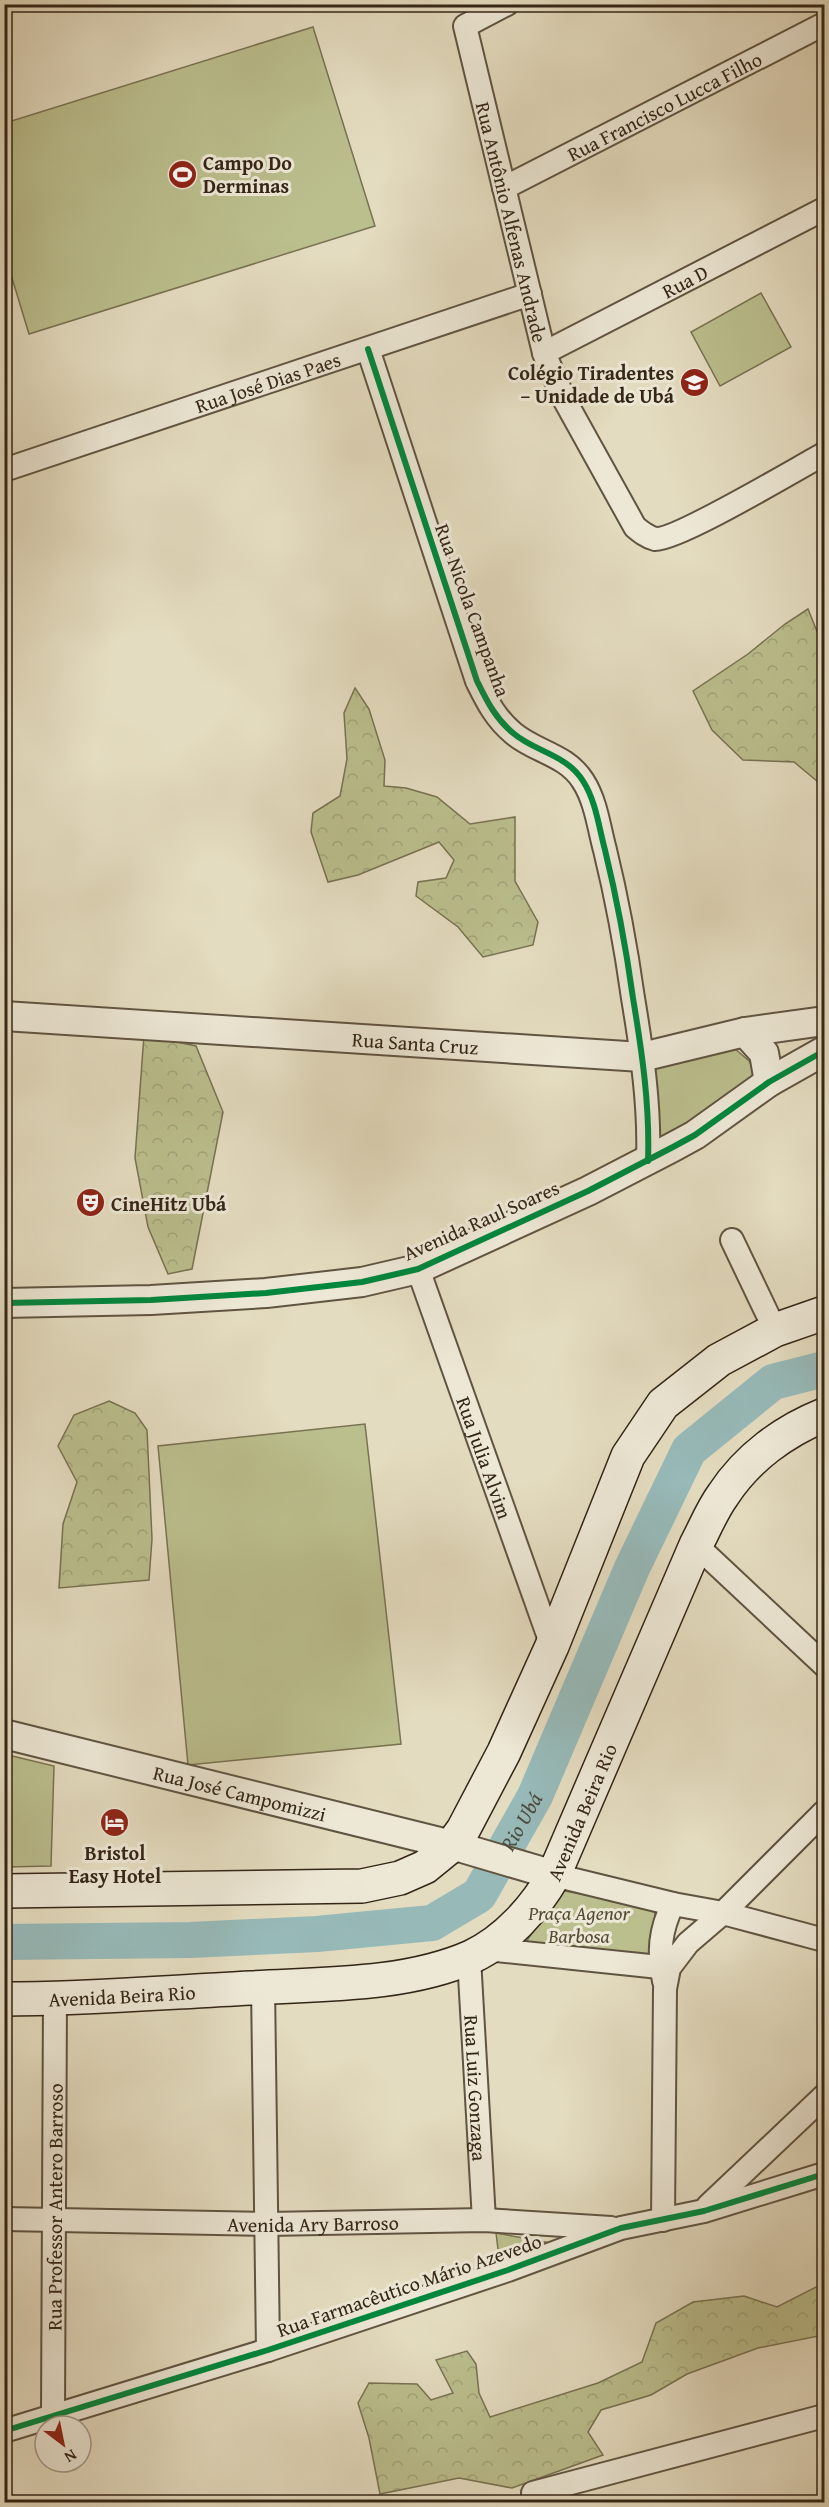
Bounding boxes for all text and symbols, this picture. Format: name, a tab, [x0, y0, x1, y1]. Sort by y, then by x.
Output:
street label: Rua Francisco Lucca Filho	[562, 44, 767, 168]
street label: Rua Antônio Alfenas Andrade	[469, 99, 555, 345]
place label: Campo Do Derminas	[203, 148, 292, 200]
sports icon: Campo Do Derminas	[166, 158, 198, 190]
street label: Rua D	[656, 257, 713, 305]
street label: Rua José Dias Paes	[191, 344, 344, 420]
place label: Colégio Tiradentes – Unidade de Ubá	[508, 358, 675, 410]
school or university icon: Colégio Tiradentes – Unidade de Ubá	[679, 367, 711, 399]
street label: Rua Nicola Campanha	[428, 519, 518, 701]
street label: Rua Santa Cruz	[351, 1024, 479, 1061]
street label: Avenida Raul Soares	[398, 1173, 564, 1267]
theatre icon: CineHitz Ubá	[74, 1187, 106, 1219]
place label: CineHitz Ubá	[111, 1189, 227, 1218]
street label: Rua Julia Alvim	[450, 1392, 520, 1523]
street label: Avenida Beira Rio	[539, 1738, 624, 1885]
street label: Rua José Campomizzi	[150, 1757, 330, 1828]
water label: Rio Ubá	[491, 1786, 550, 1857]
hotel icon: Bristol Easy Hotel	[99, 1806, 131, 1838]
place label: Bristol Easy Hotel	[69, 1838, 161, 1890]
park label: Praça Agenor Barbosa	[527, 1898, 630, 1950]
street label: Avenida Beira Rio	[48, 1977, 196, 2013]
street label: Rua Luiz Gonzaga	[458, 2014, 495, 2162]
street label: Rua Professor Antero Barroso	[39, 2083, 69, 2331]
street label: Avenida Ary Barroso	[227, 2207, 399, 2239]
street label: Rua Farmacêutico Mário Azevedo	[273, 2226, 545, 2344]
north arrow	[33, 2414, 93, 2474]
text: N	[60, 2444, 82, 2470]

